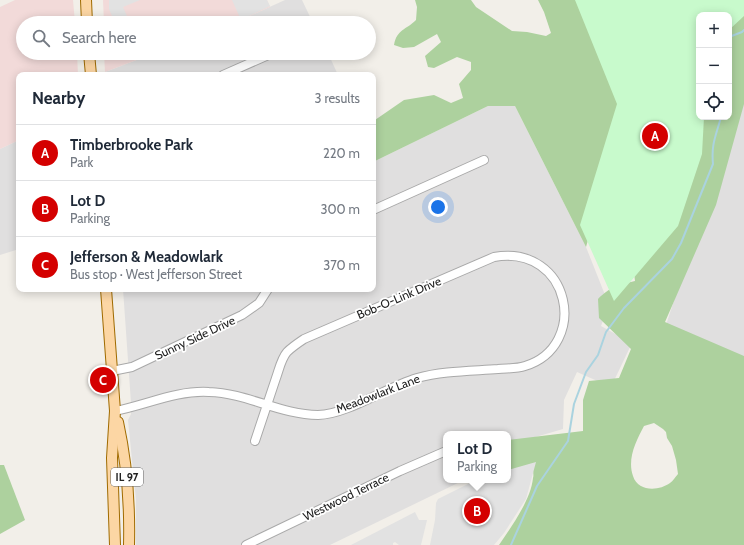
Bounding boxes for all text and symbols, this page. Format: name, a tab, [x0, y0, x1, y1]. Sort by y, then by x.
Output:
map controls	[696, 12, 732, 120]
button: +	[696, 12, 732, 48]
search box	[16, 16, 376, 60]
icon: search	[30, 27, 52, 49]
text: Search here	[62, 29, 137, 47]
button: −	[696, 48, 732, 84]
button: locate	[696, 84, 732, 120]
text: Nearby	[32, 88, 85, 108]
text: 3 results	[314, 90, 360, 106]
pin: A	[642, 121, 668, 151]
text: Timberbrooke Park	[70, 136, 193, 154]
text: A	[41, 145, 49, 161]
text: 220 m	[323, 145, 360, 161]
text: Park	[70, 154, 93, 170]
text: Lot D	[70, 192, 105, 210]
your location	[428, 197, 448, 217]
text: B	[41, 201, 49, 217]
text: 300 m	[320, 201, 360, 217]
text: Parking	[70, 210, 110, 226]
text: Jefferson & Meadowlark	[70, 248, 223, 266]
text: C	[41, 257, 49, 273]
text: 370 m	[323, 257, 360, 273]
text: Bus stop · West Jefferson Street	[70, 266, 242, 282]
street label: Bob-O-Link Drive	[354, 273, 443, 322]
street label: Sunny Side Drive	[152, 312, 237, 363]
pin: C	[90, 365, 116, 395]
street label: Meadowlark Lane	[334, 371, 422, 416]
popup	[443, 431, 511, 483]
text: Lot D	[457, 440, 492, 458]
text: Parking	[457, 458, 497, 474]
road number: IL 97	[111, 468, 143, 486]
street label: Westwood Terrace	[300, 469, 391, 524]
pin: B	[464, 496, 490, 526]

